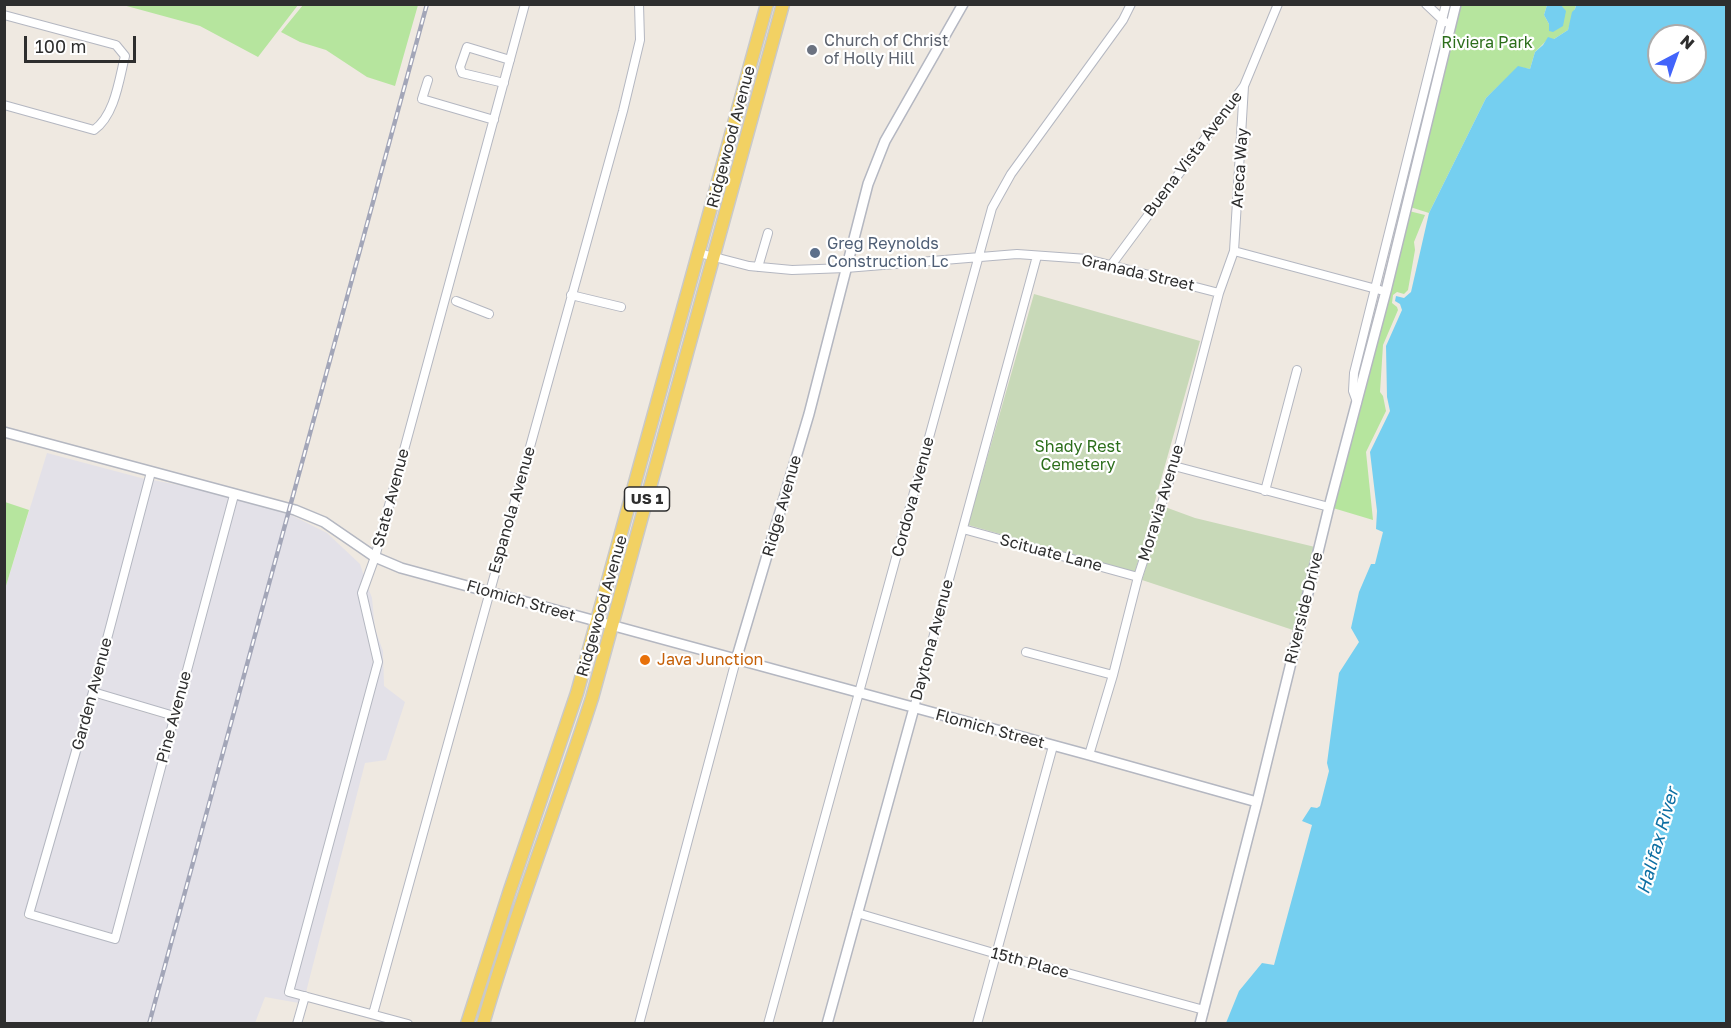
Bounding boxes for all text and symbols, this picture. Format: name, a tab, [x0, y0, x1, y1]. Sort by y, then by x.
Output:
scale bar	[27, 24, 140, 62]
north arrow	[1647, 24, 1707, 84]
text: N	[1676, 30, 1699, 53]
place label: Church of Christ of Holly Hill	[824, 31, 948, 69]
park label: Riviera Park	[1441, 33, 1533, 53]
text: 100 m	[35, 35, 86, 57]
marker: Church of Christ of Holly Hill	[805, 43, 819, 57]
street label: Ridgewood Avenue	[703, 64, 759, 210]
street label: Buena Vista Avenue	[1140, 88, 1246, 220]
street label: Areca Way	[1228, 127, 1252, 209]
place label: Greg Reynolds Construction Lc	[827, 234, 949, 272]
marker: Greg Reynolds Construction Lc	[808, 246, 822, 260]
street label: Granada Street	[1080, 251, 1196, 295]
street label: Cordova Avenue	[888, 435, 938, 559]
park label: Shady Rest Cemetery	[1035, 437, 1121, 475]
street label: Moravia Avenue	[1134, 442, 1188, 564]
street label: Espanola Avenue	[485, 444, 539, 576]
street label: State Avenue	[369, 447, 413, 549]
street label: Ridge Avenue	[758, 453, 806, 559]
road number: US 1	[624, 487, 670, 511]
street label: Scituate Lane	[998, 530, 1104, 576]
street label: Ridgewood Avenue	[573, 533, 631, 679]
street label: Riverside Drive	[1281, 550, 1327, 666]
street label: Flomich Street	[464, 576, 578, 626]
street label: Daytona Avenue	[907, 577, 957, 703]
street label: Garden Avenue	[68, 636, 116, 752]
place label: Java Junction	[657, 650, 763, 670]
marker: Java Junction	[638, 653, 652, 667]
street label: Pine Avenue	[153, 669, 195, 765]
street label: Flomich Street	[933, 705, 1047, 753]
water label: Halifax River	[1633, 785, 1683, 897]
street label: 15th Place	[989, 943, 1071, 983]

